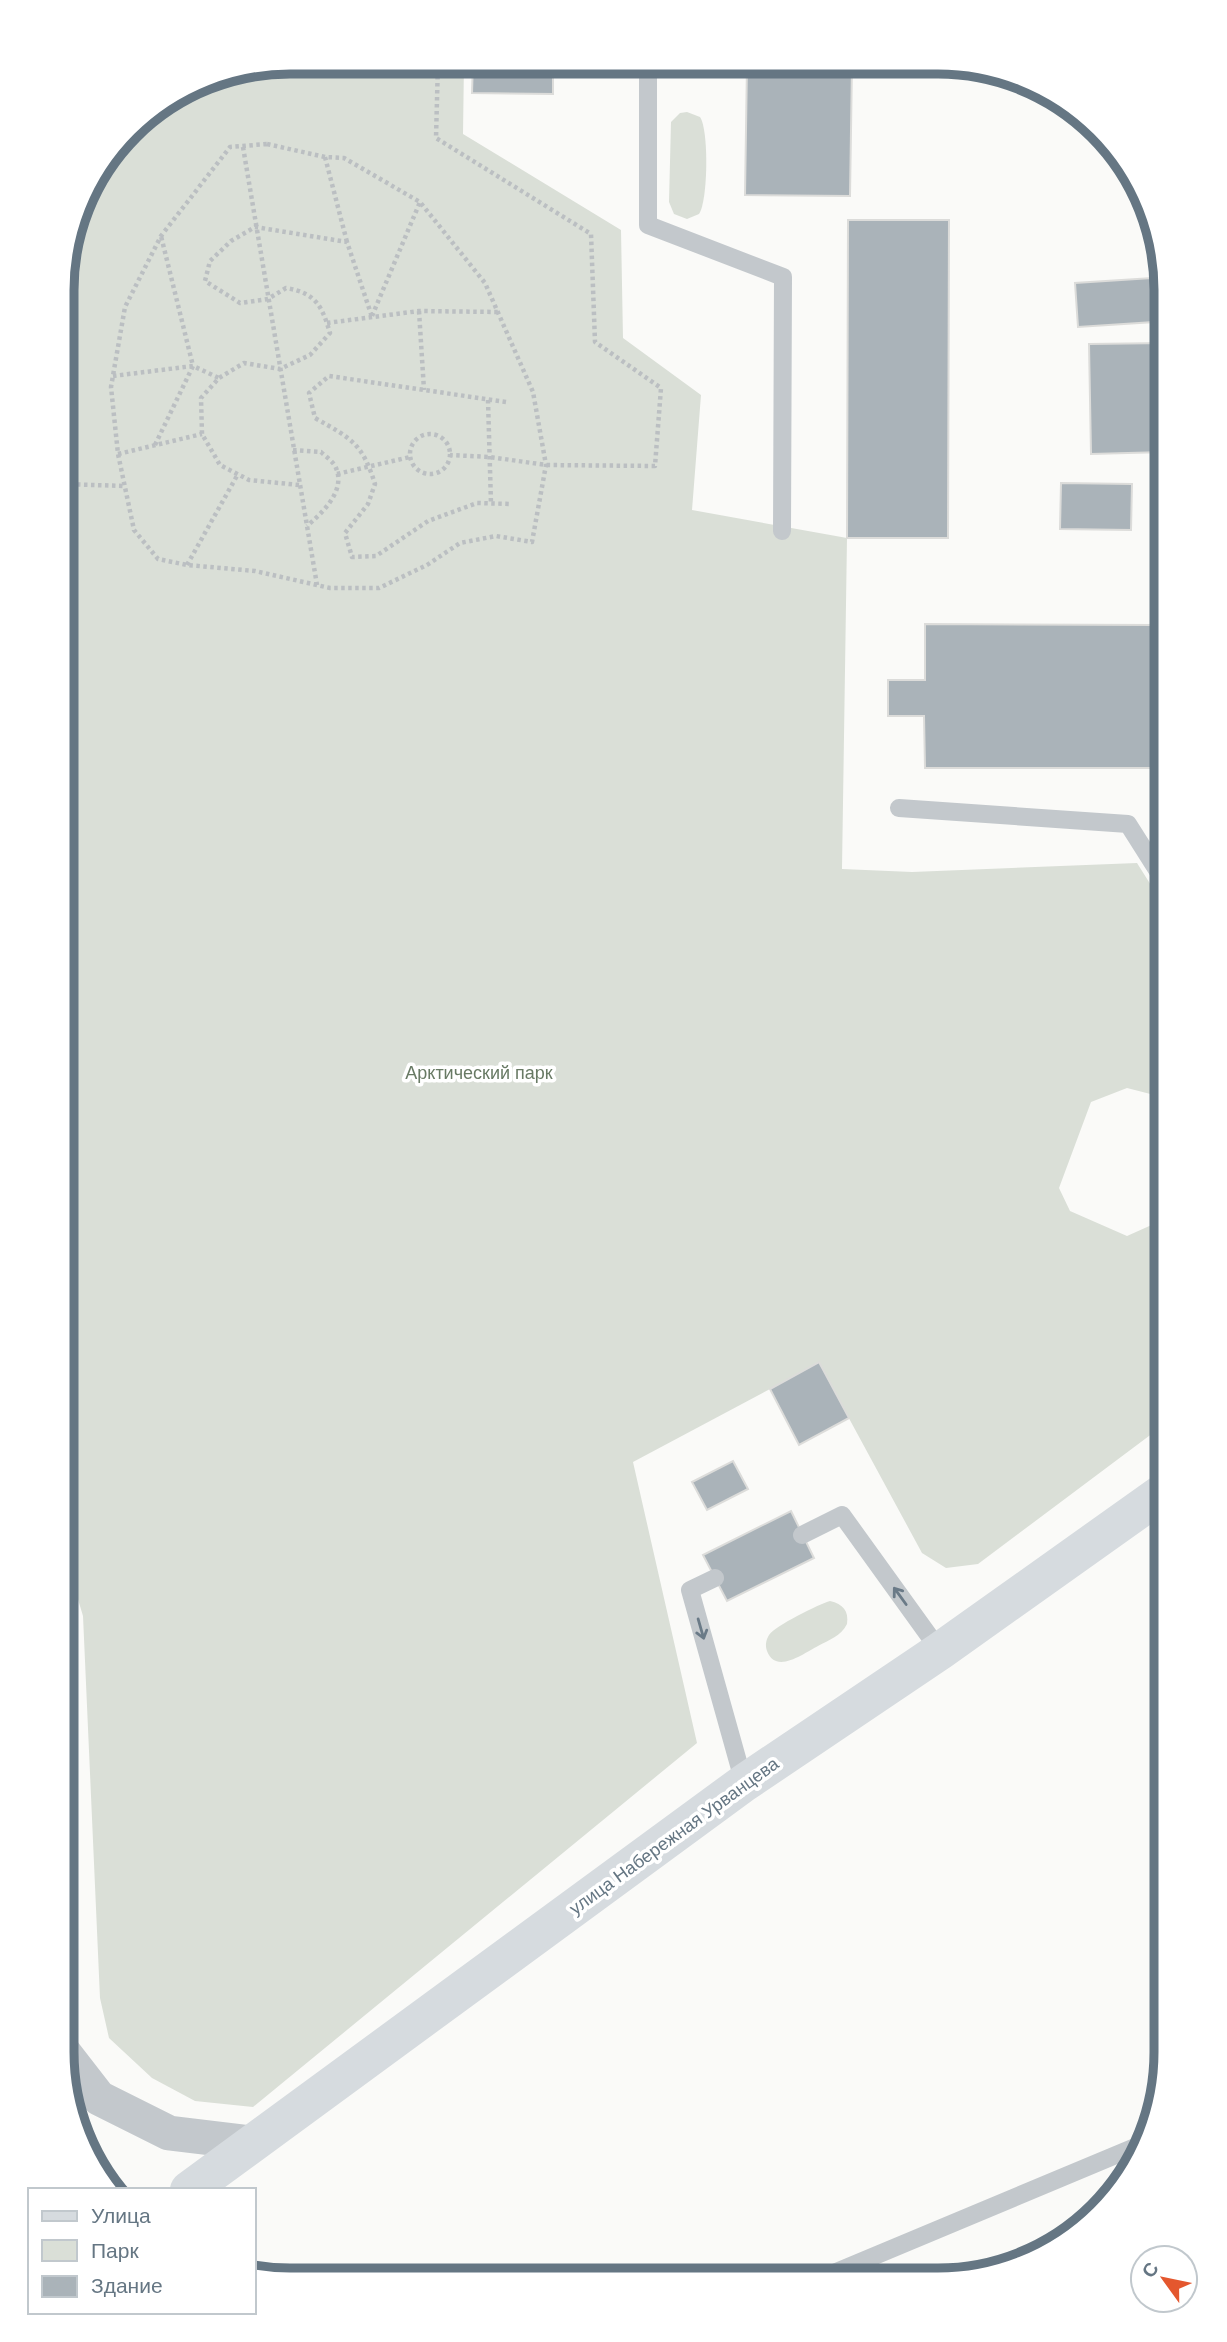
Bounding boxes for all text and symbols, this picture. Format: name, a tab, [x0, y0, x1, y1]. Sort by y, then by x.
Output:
park label: Арктический парк	[405, 1063, 553, 1083]
one-way arrow	[893, 1587, 908, 1606]
one-way arrow	[695, 1618, 708, 1640]
street label: улица Набережная Урванцева	[566, 1753, 783, 1919]
legend	[28, 2188, 256, 2314]
text: Улица	[91, 2204, 151, 2227]
text: Парк	[91, 2239, 139, 2262]
north arrow	[1129, 2244, 1199, 2314]
text: С	[1138, 2258, 1163, 2281]
text: Здание	[91, 2274, 163, 2297]

